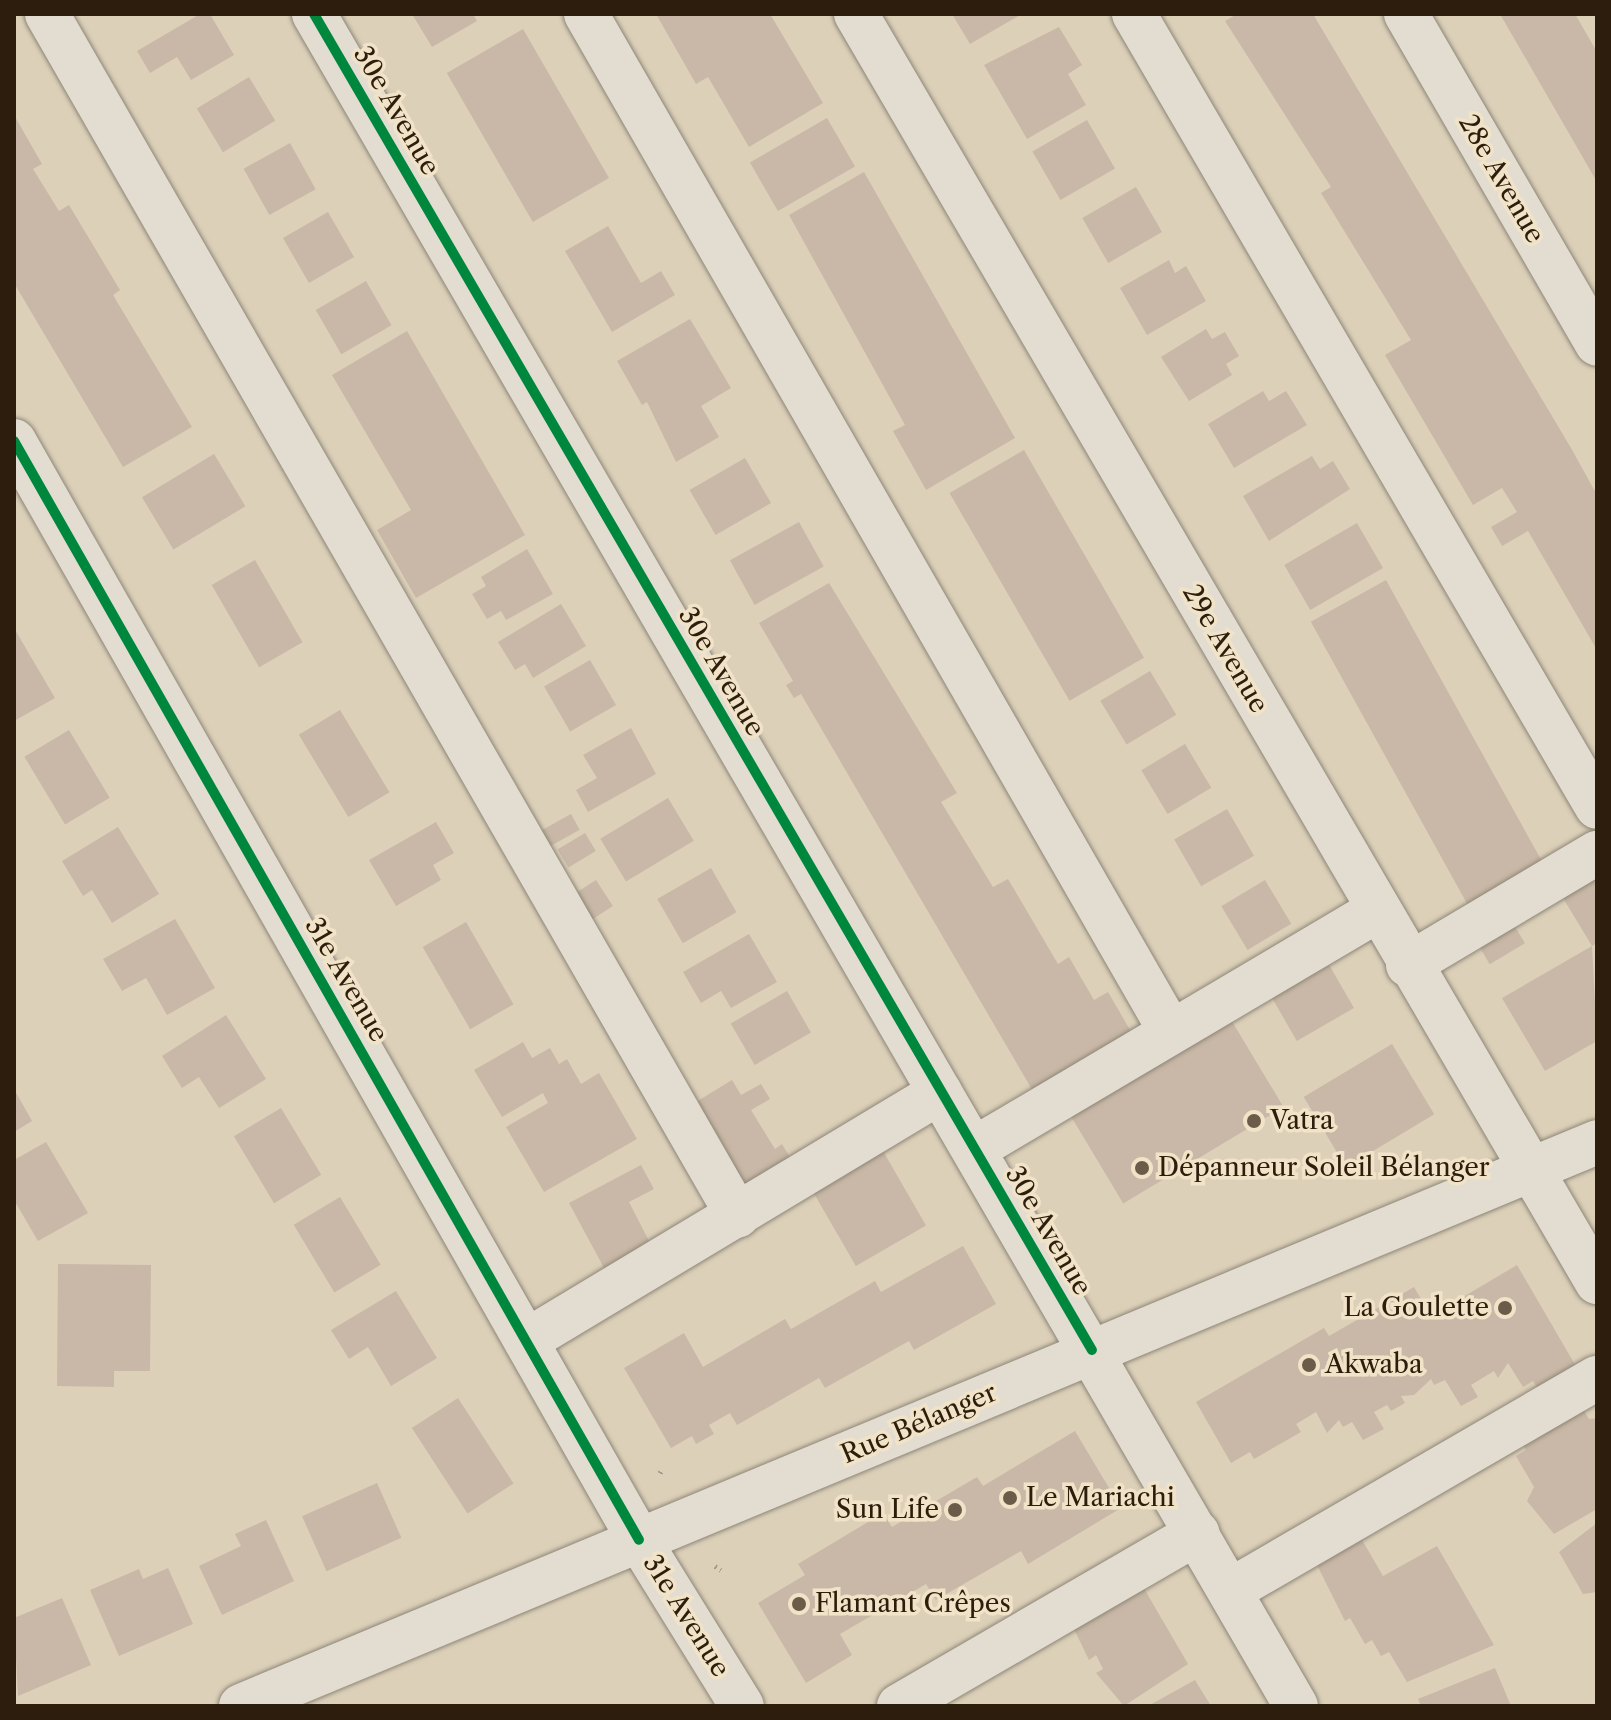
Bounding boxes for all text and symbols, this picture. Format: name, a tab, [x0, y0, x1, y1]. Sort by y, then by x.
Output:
street label: 30e Avenue	[346, 41, 446, 181]
street label: 28e Avenue	[1451, 109, 1551, 249]
street label: 29e Avenue	[1175, 579, 1275, 719]
street label: 30e Avenue	[671, 602, 771, 742]
street label: 31e Avenue	[298, 912, 394, 1048]
place label: Vatra	[1270, 1105, 1334, 1137]
marker: Vatra	[1245, 1112, 1263, 1130]
place label: Dépanneur Soleil Bélanger	[1158, 1152, 1490, 1184]
marker: Dépanneur Soleil Bélanger	[1133, 1159, 1151, 1177]
street label: 30e Avenue	[998, 1161, 1098, 1301]
place label: La Goulette	[1343, 1292, 1489, 1324]
marker: La Goulette	[1496, 1299, 1514, 1317]
place label: Akwaba	[1325, 1349, 1423, 1381]
marker: Akwaba	[1300, 1356, 1318, 1374]
street label: Rue Bélanger	[836, 1377, 1002, 1471]
place label: Le Mariachi	[1026, 1482, 1175, 1514]
marker: Le Mariachi	[1001, 1489, 1019, 1507]
place label: Sun Life	[836, 1494, 939, 1526]
marker: Sun Life	[946, 1501, 964, 1519]
street label: 31e Avenue	[636, 1549, 736, 1683]
place label: Flamant Crêpes	[815, 1588, 1011, 1620]
marker: Flamant Crêpes	[790, 1595, 808, 1613]

